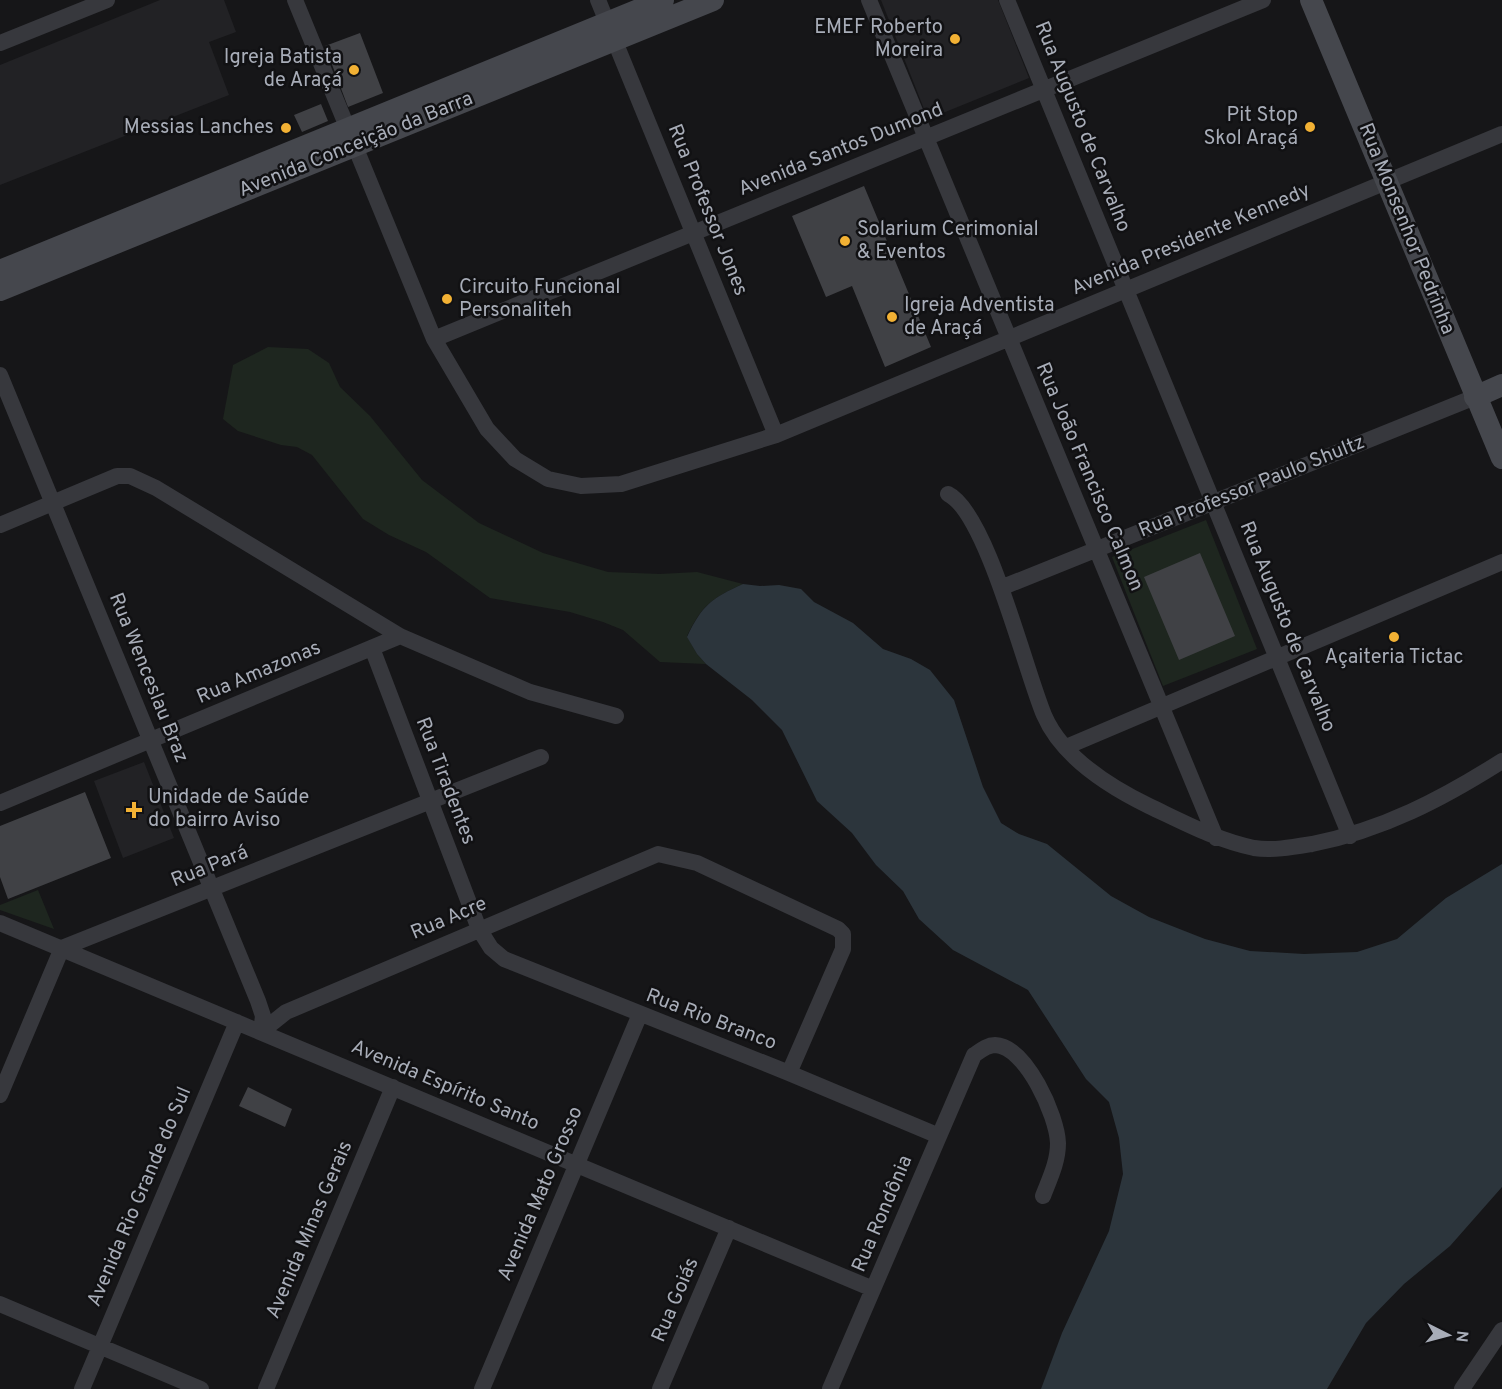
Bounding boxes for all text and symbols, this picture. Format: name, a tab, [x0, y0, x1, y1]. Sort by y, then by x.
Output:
place label: EMEF Roberto Moreira	[814, 15, 943, 64]
street label: Rua Augusto de Carvalho	[1028, 18, 1136, 236]
marker: EMEF Roberto Moreira	[948, 32, 962, 46]
place label: Igreja Batista de Araçá	[224, 45, 342, 94]
marker: Igreja Batista de Araçá	[347, 63, 361, 77]
street label: Avenida Conceição da Barra	[235, 86, 477, 204]
street label: Avenida Santos Dumond	[735, 97, 947, 203]
place label: Pit Stop Skol Araçá	[1203, 103, 1298, 152]
place label: Messias Lanches	[124, 115, 274, 141]
street label: Rua Professor Jones	[661, 120, 753, 300]
marker: Pit Stop Skol Araçá	[1303, 120, 1317, 134]
street label: Rua Monsenhor Pedrinha	[1352, 120, 1460, 338]
marker: Messias Lanches	[279, 121, 293, 135]
street label: Avenida Presidente Kennedy	[1068, 178, 1314, 302]
place label: Solarium Cerimonial & Eventos	[857, 217, 1039, 266]
marker: Solarium Cerimonial & Eventos	[838, 234, 852, 248]
place label: Circuito Funcional Personaliteh	[459, 275, 620, 324]
marker: Circuito Funcional Personaliteh	[440, 292, 454, 306]
place label: Igreja Adventista de Araçá	[904, 293, 1055, 342]
marker: Igreja Adventista de Araçá	[885, 310, 899, 324]
street label: Rua João Francisco Calmon	[1029, 359, 1149, 595]
street label: Rua Professor Paulo Shultz	[1135, 430, 1369, 544]
street label: Rua Augusto de Carvalho	[1233, 518, 1341, 736]
street label: Rua Wenceslau Braz	[102, 589, 194, 767]
marker: Açaiteria Tictac	[1387, 630, 1401, 644]
street label: Rua Amazonas	[193, 635, 325, 711]
place label: Açaiteria Tictac	[1325, 645, 1464, 671]
street label: Rua Tiradentes	[409, 714, 481, 848]
place label: Unidade de Saúde do bairro Aviso	[148, 785, 309, 834]
marker: Unidade de Saúde do bairro Aviso	[125, 801, 143, 819]
street label: Rua Pará	[168, 840, 252, 894]
street label: Rua Acre	[407, 891, 491, 947]
street label: Rua Rio Branco	[642, 983, 780, 1057]
street label: Avenida Espírito Santo	[347, 1035, 543, 1137]
street label: Avenida Rio Grande do Sul	[82, 1083, 198, 1311]
street label: Avenida Mato Grosso	[492, 1103, 590, 1285]
street label: Avenida Minas Gerais	[261, 1137, 359, 1323]
street label: Rua Rondônia	[847, 1152, 919, 1276]
street label: Rua Goiás	[647, 1254, 705, 1346]
north arrow	[1418, 1305, 1478, 1365]
text: N	[1450, 1330, 1471, 1343]

